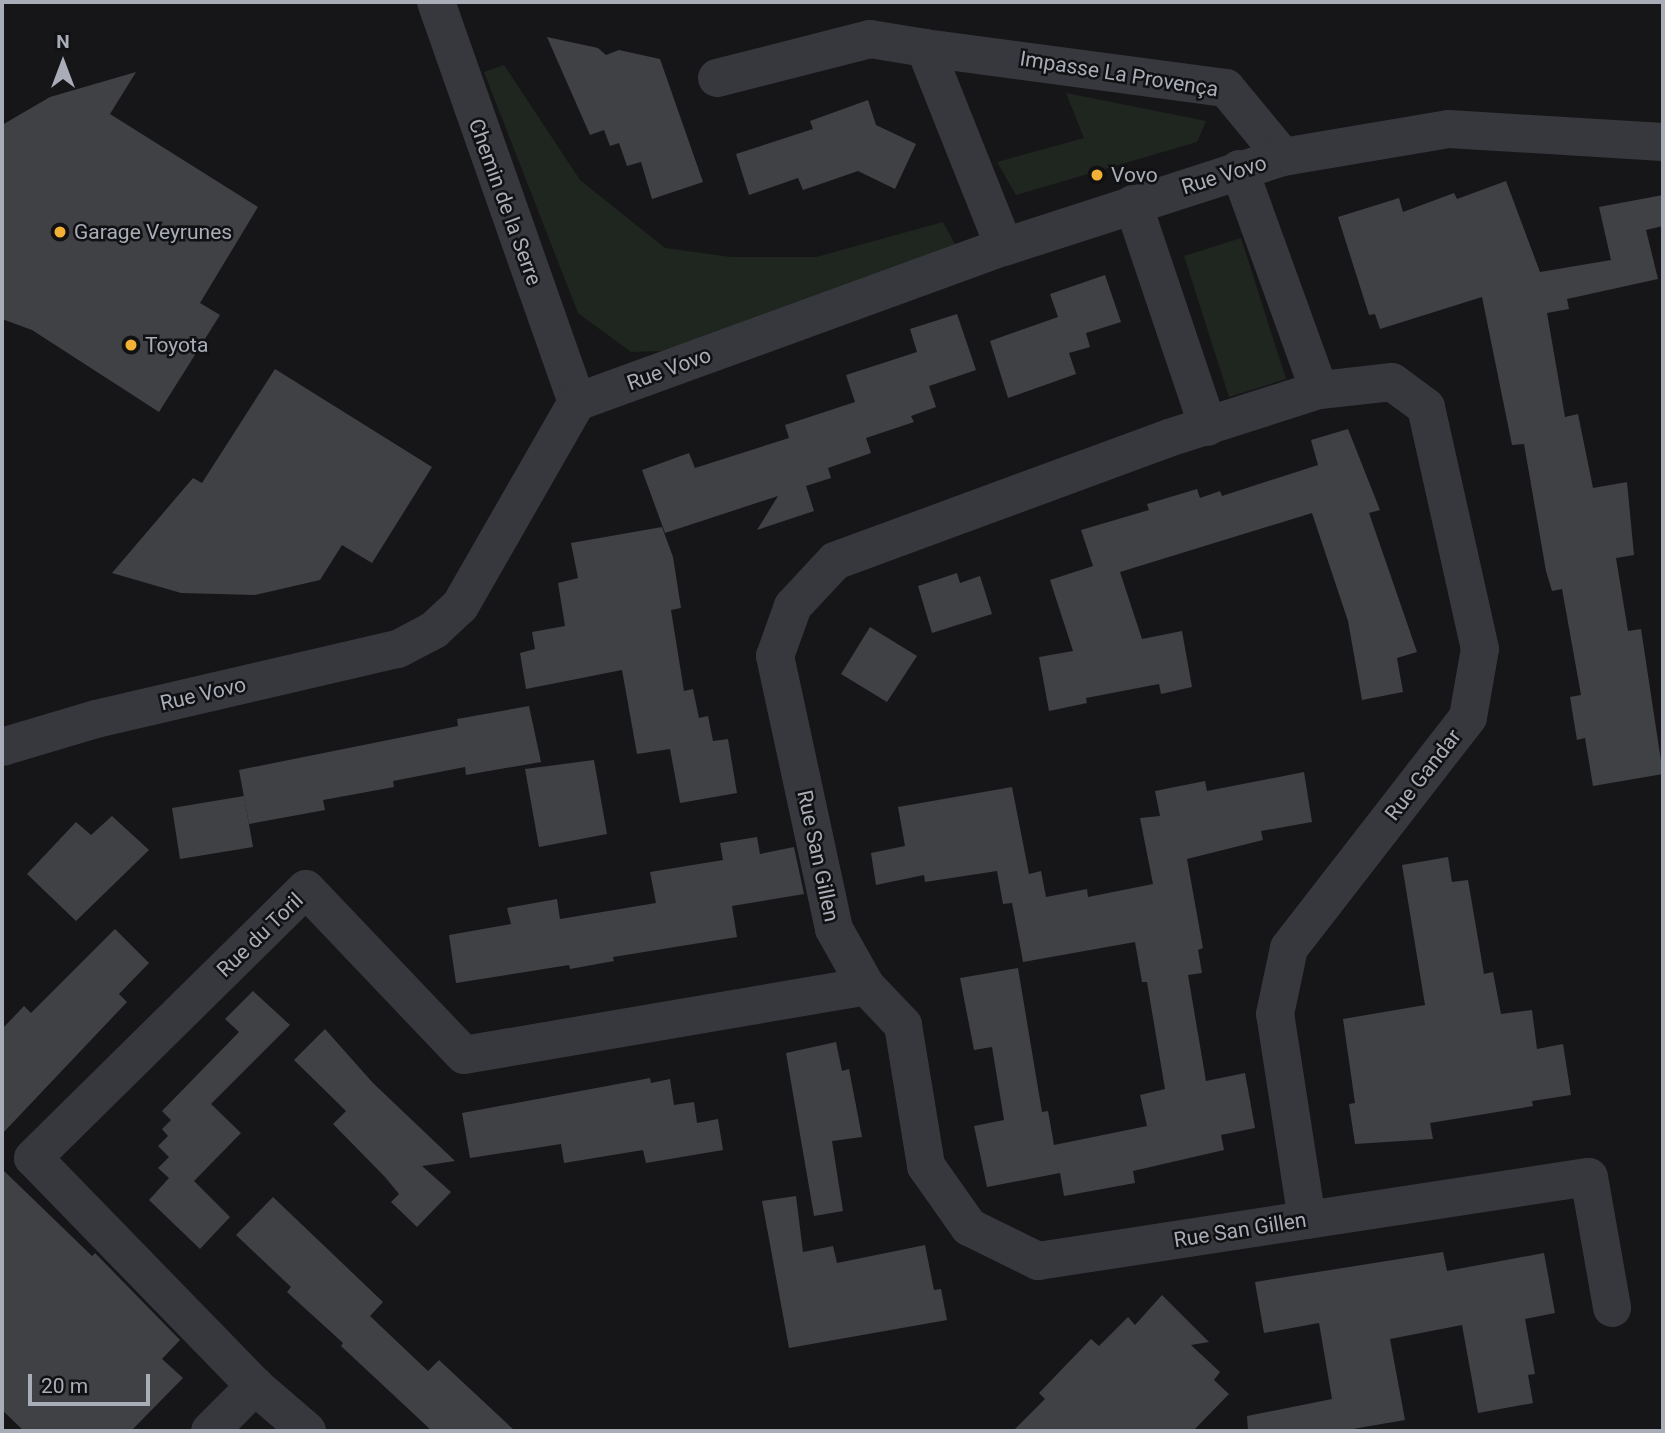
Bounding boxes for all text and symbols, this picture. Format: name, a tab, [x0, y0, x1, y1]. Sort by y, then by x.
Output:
north arrow	[28, 28, 98, 98]
text: N	[56, 30, 70, 53]
street label: Impasse La Provença	[1018, 46, 1220, 102]
street label: Chemin de la Serre	[463, 115, 547, 289]
street label: Rue Vovo	[1178, 150, 1270, 200]
place label: Vovo	[1111, 162, 1158, 188]
marker: Vovo	[1089, 167, 1105, 183]
place label: Garage Veyrunes	[74, 219, 232, 245]
marker: Garage Veyrunes	[52, 224, 68, 240]
place label: Toyota	[145, 332, 208, 358]
marker: Toyota	[123, 337, 139, 353]
street label: Rue Vovo	[624, 342, 714, 396]
street label: Rue Vovo	[157, 672, 249, 716]
street label: Rue Gandar	[1380, 724, 1466, 826]
street label: Rue San Gillen	[792, 788, 844, 924]
street label: Rue du Toril	[212, 888, 308, 982]
street label: Rue San Gillen	[1172, 1207, 1308, 1253]
scale bar	[32, 1360, 154, 1404]
text: 20 m	[41, 1374, 88, 1398]

